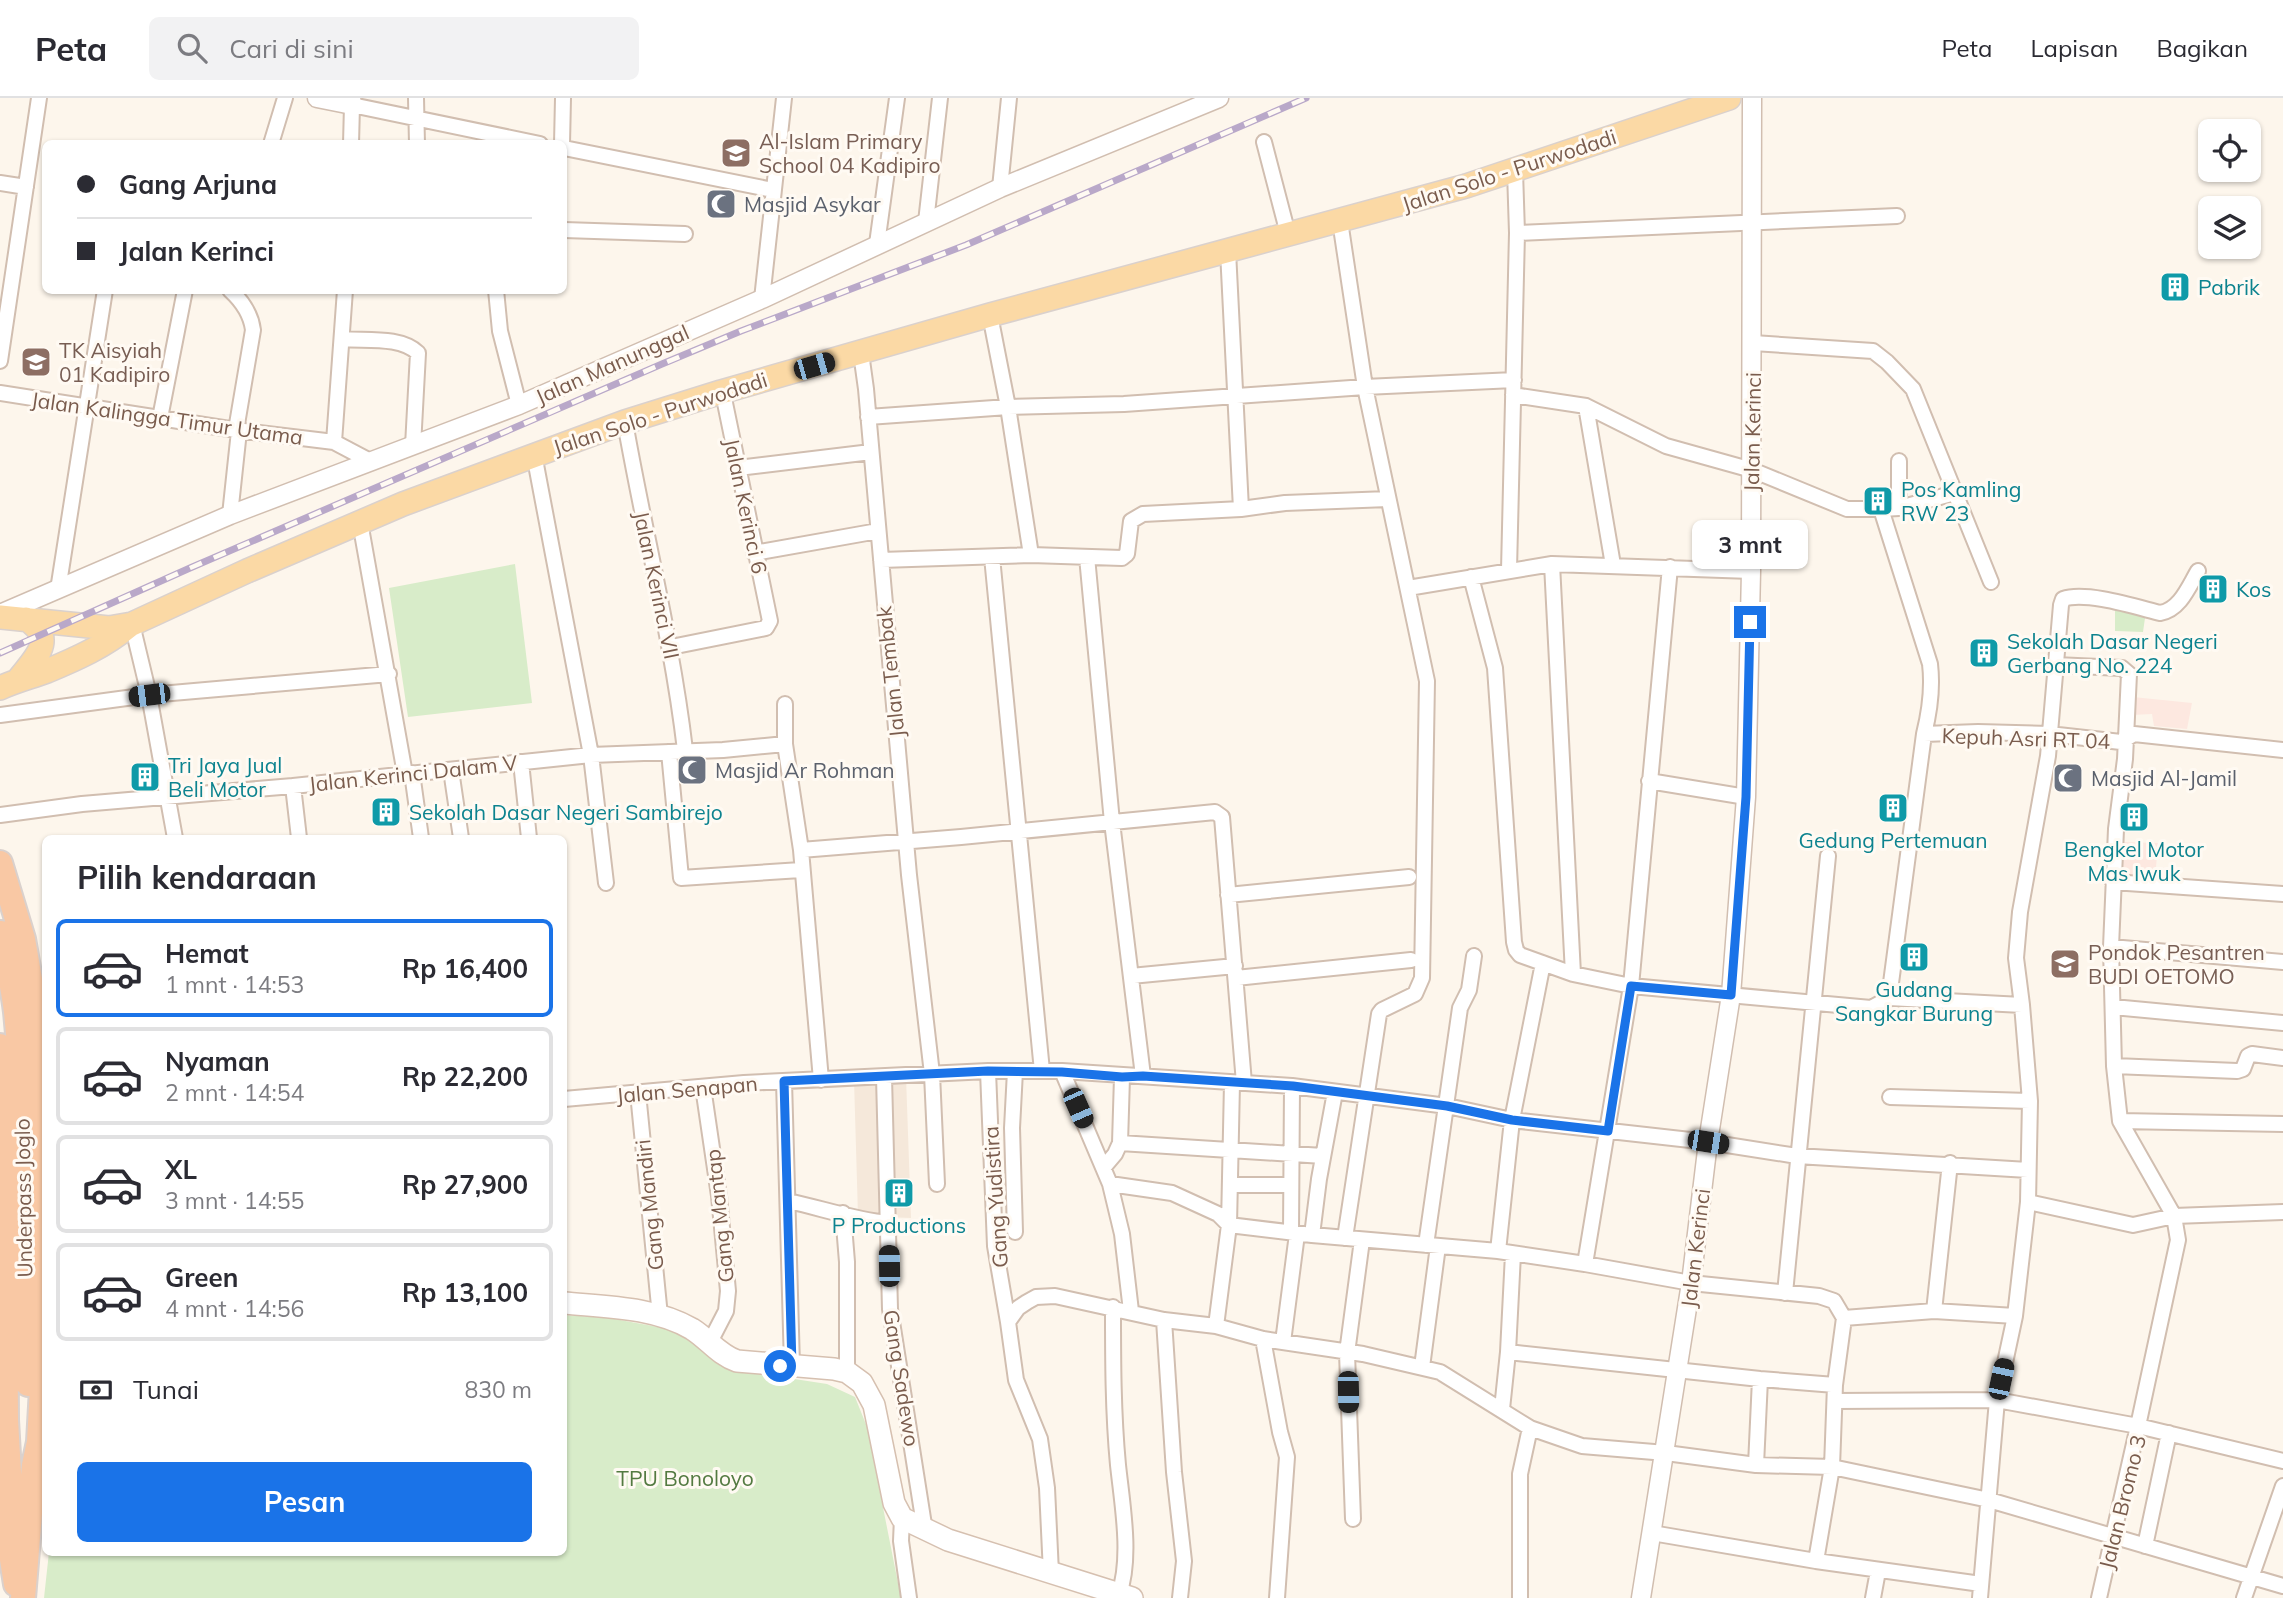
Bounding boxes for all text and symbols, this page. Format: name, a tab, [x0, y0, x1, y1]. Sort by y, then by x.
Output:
search box	[149, 17, 639, 80]
text: Peta	[35, 28, 107, 69]
icon: search	[173, 29, 211, 67]
text: Cari di sini	[229, 32, 354, 65]
text: Peta	[1941, 33, 1992, 63]
text: Lapisan	[2030, 33, 2118, 63]
text: Bagikan	[2156, 33, 2248, 63]
map controls	[2198, 119, 2261, 259]
button: locate	[2198, 119, 2261, 182]
street label: Jalan Solo - Purwodadi	[1399, 123, 1619, 217]
place label: Al-Islam Primary School 04 Kadipiro	[759, 128, 941, 178]
school or university icon: Al-Islam Primary School 04 Kadipiro	[719, 136, 753, 170]
text: Gang Arjuna	[119, 168, 277, 201]
mosque icon: Masjid Asykar	[704, 187, 738, 221]
place label: Masjid Asykar	[744, 191, 881, 217]
button: layers	[2198, 196, 2261, 259]
text: Jalan Kerinci	[119, 235, 274, 268]
building icon: Pabrik	[2158, 270, 2192, 304]
place label: Pabrik	[2198, 274, 2260, 300]
street label: Jalan Manunggal	[531, 319, 693, 409]
place label: TK Aisyiah 01 Kadipiro	[59, 337, 170, 387]
school or university icon: TK Aisyiah 01 Kadipiro	[19, 345, 53, 379]
car	[791, 350, 838, 382]
street label: Jalan Solo - Purwodadi	[550, 366, 770, 460]
street label: Jalan Kerinci	[1738, 372, 1766, 492]
street label: Jalan Kalingga Timur Utama	[29, 386, 305, 450]
street label: Jalan Kerinci 6	[719, 436, 773, 576]
place label: Pos Kamling RW 23	[1901, 476, 2021, 526]
building icon: Pos Kamling RW 23	[1861, 484, 1895, 518]
street label: Jalan Kerinci VII	[629, 509, 685, 661]
callout: 3 mnt	[1692, 520, 1808, 570]
text: 3 mnt	[1718, 530, 1782, 559]
building icon: Kos	[2196, 572, 2230, 606]
place label: Kos	[2236, 576, 2271, 602]
street label: Jalan Tembak	[870, 605, 910, 739]
route end	[1734, 606, 1766, 638]
place label: Sekolah Dasar Negeri Gerbang No. 224	[2007, 628, 2218, 678]
building icon: Sekolah Dasar Negeri Gerbang No. 224	[1967, 636, 2001, 670]
car	[127, 682, 172, 708]
street label: Kepuh Asri RT 04	[1941, 722, 2111, 754]
street label: Jalan Kerinci Dalam V	[307, 749, 519, 797]
place label: Tri Jaya Jual Beli Motor	[168, 752, 282, 802]
mosque icon: Masjid Ar Rohman	[675, 753, 709, 787]
place label: Masjid Ar Rohman	[715, 757, 895, 783]
building icon: Tri Jaya Jual Beli Motor	[128, 760, 162, 794]
mosque icon: Masjid Al-Jamil	[2051, 761, 2085, 795]
place label: Masjid Al-Jamil	[2091, 765, 2237, 791]
building icon: Gedung Pertemuan	[1876, 791, 1910, 825]
building icon: Sekolah Dasar Negeri Sambirejo	[369, 795, 403, 829]
place label: Sekolah Dasar Negeri Sambirejo	[409, 799, 723, 825]
building icon: Bengkel Motor Mas Iwuk	[2117, 800, 2151, 834]
place label: Gedung Pertemuan	[1799, 827, 1987, 853]
place label: Bengkel Motor Mas Iwuk	[2064, 836, 2204, 886]
text: Pilih kendaraan	[77, 857, 317, 897]
icon: car	[81, 937, 144, 1000]
text: Hemat	[165, 937, 249, 970]
place label: Pondok Pesantren BUDI OETOMO	[2088, 939, 2265, 989]
building icon: Gudang Sangkar Burung	[1897, 940, 1931, 974]
school or university icon: Pondok Pesantren BUDI OETOMO	[2048, 947, 2082, 981]
text: Rp 16,400	[402, 952, 528, 985]
text: 1 mnt · 14:53	[165, 970, 304, 999]
place label: Gudang Sangkar Burung	[1835, 976, 1993, 1026]
icon: car	[81, 1045, 144, 1108]
text: Nyaman	[165, 1045, 270, 1078]
text: Rp 22,200	[402, 1060, 528, 1093]
street label: Jalan Senapan	[615, 1070, 759, 1108]
text: 2 mnt · 14:54	[165, 1078, 304, 1107]
car	[1060, 1085, 1097, 1131]
street label: Underpass Joglo	[9, 1118, 37, 1278]
street label: Gang Yudistira	[977, 1125, 1013, 1269]
car	[1686, 1128, 1731, 1156]
street label: Gang Mandiri	[629, 1138, 669, 1272]
street label: Gang Mantap	[699, 1148, 739, 1284]
icon: car	[81, 1153, 144, 1216]
text: XL	[165, 1153, 197, 1186]
text: Rp 27,900	[402, 1168, 528, 1201]
building icon: P Productions	[882, 1176, 916, 1210]
text: 3 mnt · 14:55	[165, 1186, 304, 1215]
street label: Jalan Kerinci	[1675, 1187, 1715, 1309]
place label: P Productions	[832, 1212, 966, 1238]
car	[879, 1245, 900, 1287]
icon: car	[81, 1261, 144, 1324]
text: Green	[165, 1261, 238, 1294]
text: Rp 13,100	[402, 1276, 528, 1309]
text: 4 mnt · 14:56	[165, 1294, 304, 1323]
street label: Gang Sadewo	[878, 1308, 926, 1448]
route start	[764, 1350, 796, 1382]
car	[1987, 1356, 2016, 1402]
icon: cash	[77, 1371, 115, 1409]
car	[1338, 1371, 1359, 1413]
text: Tunai	[133, 1373, 199, 1406]
text: 830 m	[464, 1375, 532, 1404]
street label: Jalan Bromo 3	[2093, 1432, 2151, 1572]
button: Pesan	[77, 1462, 532, 1542]
park label: TPU Bonoloyo	[616, 1465, 754, 1491]

